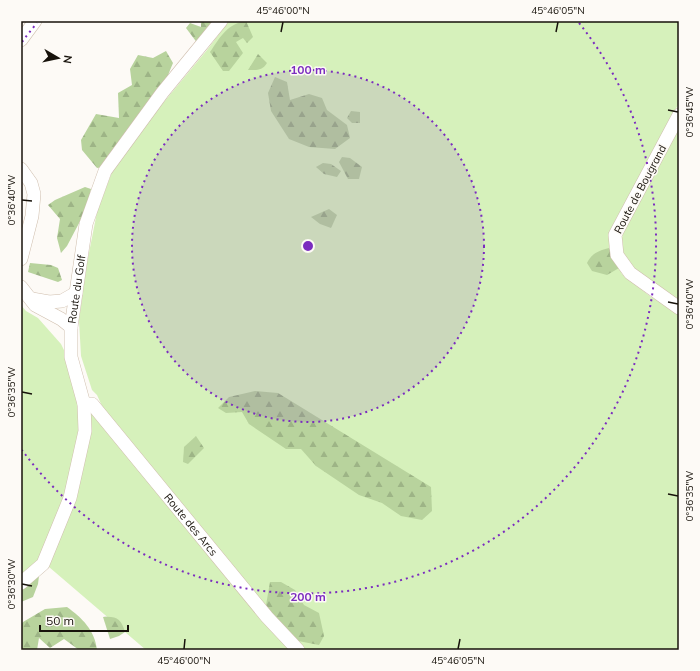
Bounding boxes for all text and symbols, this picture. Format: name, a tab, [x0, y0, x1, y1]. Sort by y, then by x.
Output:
text: 45°46'00"N	[256, 4, 310, 17]
text: 45°46'05"N	[531, 4, 585, 17]
north arrow	[38, 38, 78, 78]
text: N	[60, 54, 75, 65]
text: 100 m	[290, 62, 326, 77]
text: 0°36'45"W	[683, 87, 696, 137]
street label: Route de Bougrand	[611, 142, 669, 236]
text: 0°36'40"W	[5, 175, 18, 225]
centre of rings	[301, 239, 315, 253]
street label: Route du Golf	[65, 254, 88, 325]
text: 0°36'40"W	[683, 279, 696, 329]
text: 0°36'35"W	[5, 367, 18, 417]
text: 0°36'35"W	[683, 471, 696, 521]
street label: Route des Arcs	[161, 490, 221, 559]
text: 0°36'30"W	[5, 559, 18, 609]
text: 200 m	[290, 589, 326, 604]
scale bar	[40, 607, 128, 633]
text: 50 m	[46, 613, 74, 628]
text: 45°46'00"N	[157, 654, 211, 667]
text: 45°46'05"N	[431, 654, 485, 667]

